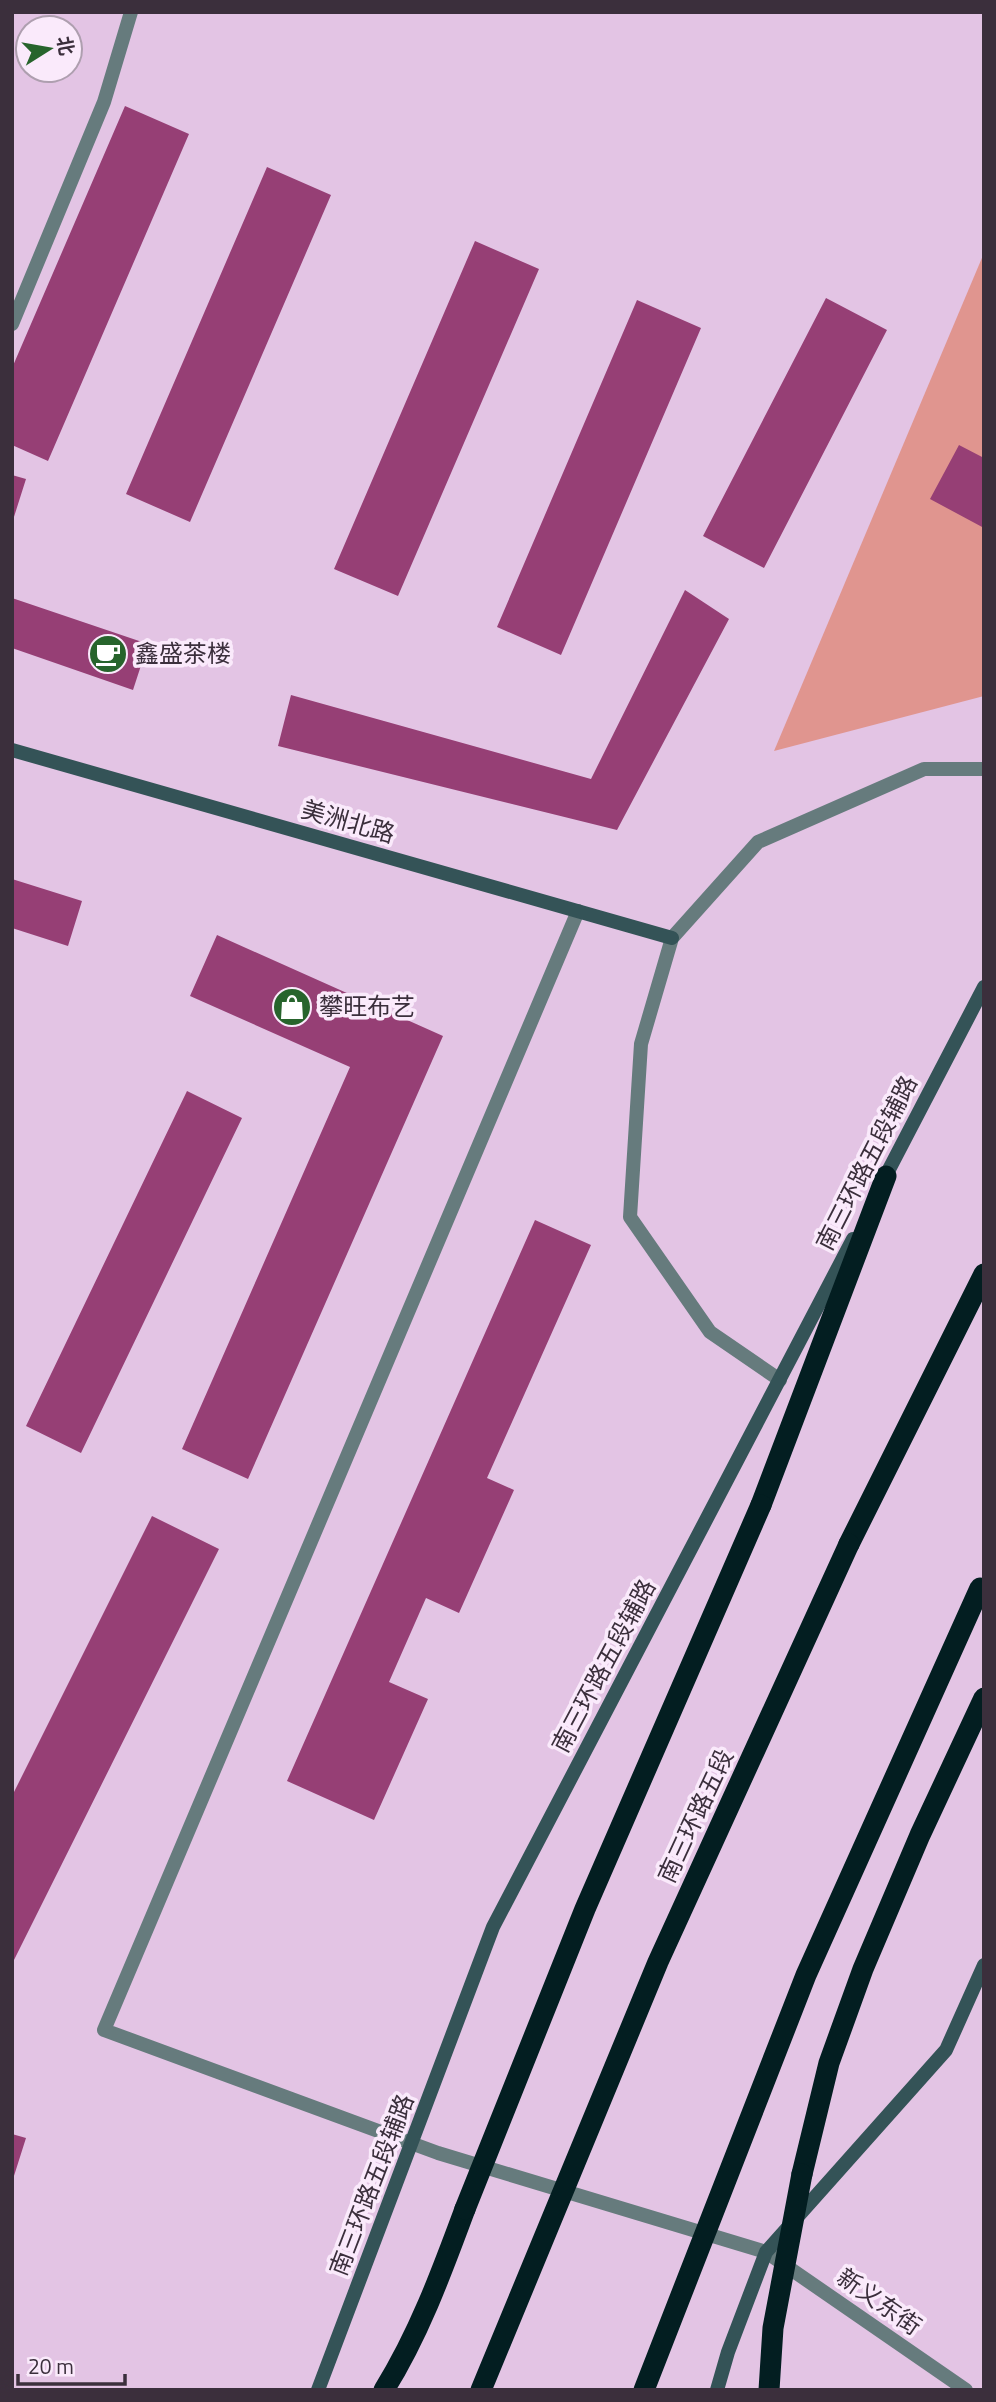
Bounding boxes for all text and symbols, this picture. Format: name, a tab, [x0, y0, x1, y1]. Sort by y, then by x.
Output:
north arrow	[14, 14, 84, 84]
text: 北	[50, 34, 82, 58]
cafe icon: 鑫盛茶楼	[87, 633, 129, 675]
place label: 鑫盛茶楼	[135, 635, 231, 671]
street label: 美洲北路	[297, 791, 399, 852]
shop icon: 攀旺布艺	[271, 986, 313, 1028]
place label: 攀旺布艺	[319, 988, 415, 1024]
street label: 南三环路五段辅路	[806, 1069, 926, 1256]
street label: 南三环路五段辅路	[542, 1572, 664, 1759]
street label: 南三环路五段	[648, 1743, 742, 1888]
street label: 南三环路五段辅路	[320, 2089, 422, 2281]
street label: 新义东街	[830, 2259, 929, 2343]
scale bar	[18, 2342, 124, 2386]
text: 20 m	[28, 2350, 74, 2382]

